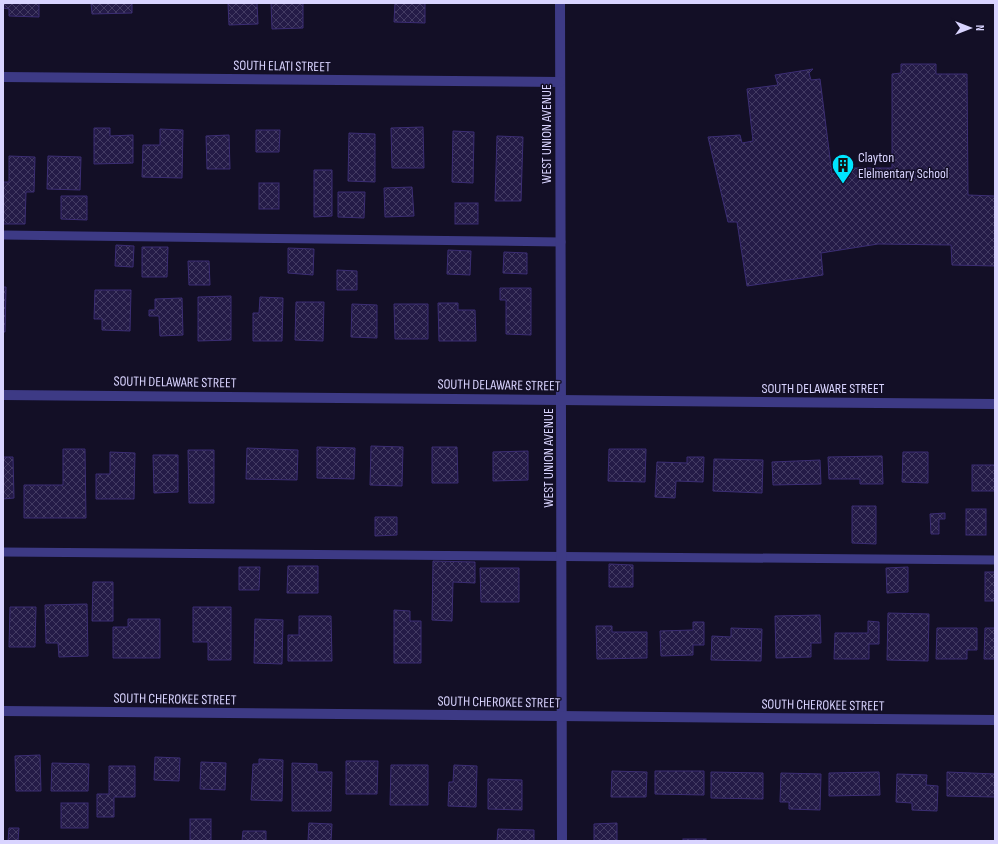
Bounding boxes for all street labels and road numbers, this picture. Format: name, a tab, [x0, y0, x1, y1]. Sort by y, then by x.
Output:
street label: SOUTH ELATI STREET	[233, 57, 331, 75]
street label: WEST UNION AVENUE	[538, 84, 555, 184]
street label: SOUTH DELAWARE STREET	[113, 372, 237, 392]
street label: SOUTH DELAWARE STREET	[437, 375, 561, 395]
street label: SOUTH DELAWARE STREET	[762, 380, 885, 397]
street label: WEST UNION AVENUE	[540, 408, 557, 508]
street label: SOUTH CHEROKEE STREET	[113, 689, 237, 709]
street label: SOUTH CHEROKEE STREET	[437, 692, 561, 712]
street label: SOUTH CHEROKEE STREET	[761, 695, 885, 715]

